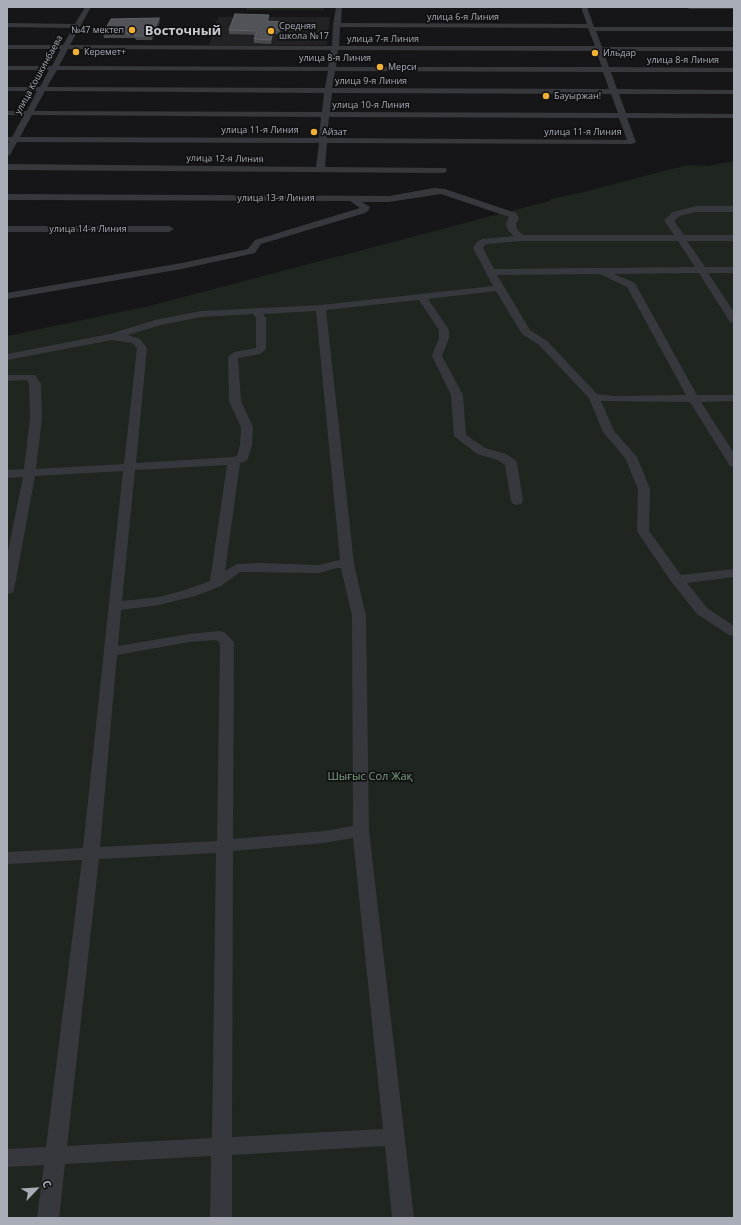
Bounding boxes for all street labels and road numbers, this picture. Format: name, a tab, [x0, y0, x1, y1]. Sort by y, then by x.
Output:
street label: улица 6-я Линия	[427, 12, 499, 22]
street label: улица Кошкинбаева	[13, 34, 65, 116]
street label: улица 7-я Линия	[347, 34, 419, 44]
street label: улица 8-я Линия	[299, 53, 371, 63]
street label: улица 8-я Линия	[647, 55, 719, 65]
street label: улица 9-я Линия	[335, 76, 407, 86]
street label: улица 10-я Линия	[332, 100, 410, 110]
street label: улица 11-я Линия	[221, 125, 299, 135]
street label: улица 11-я Линия	[544, 127, 622, 137]
street label: улица 12-я Линия	[186, 153, 264, 165]
street label: улица 13-я Линия	[237, 193, 315, 203]
street label: улица 14-я Линия	[49, 224, 127, 234]

